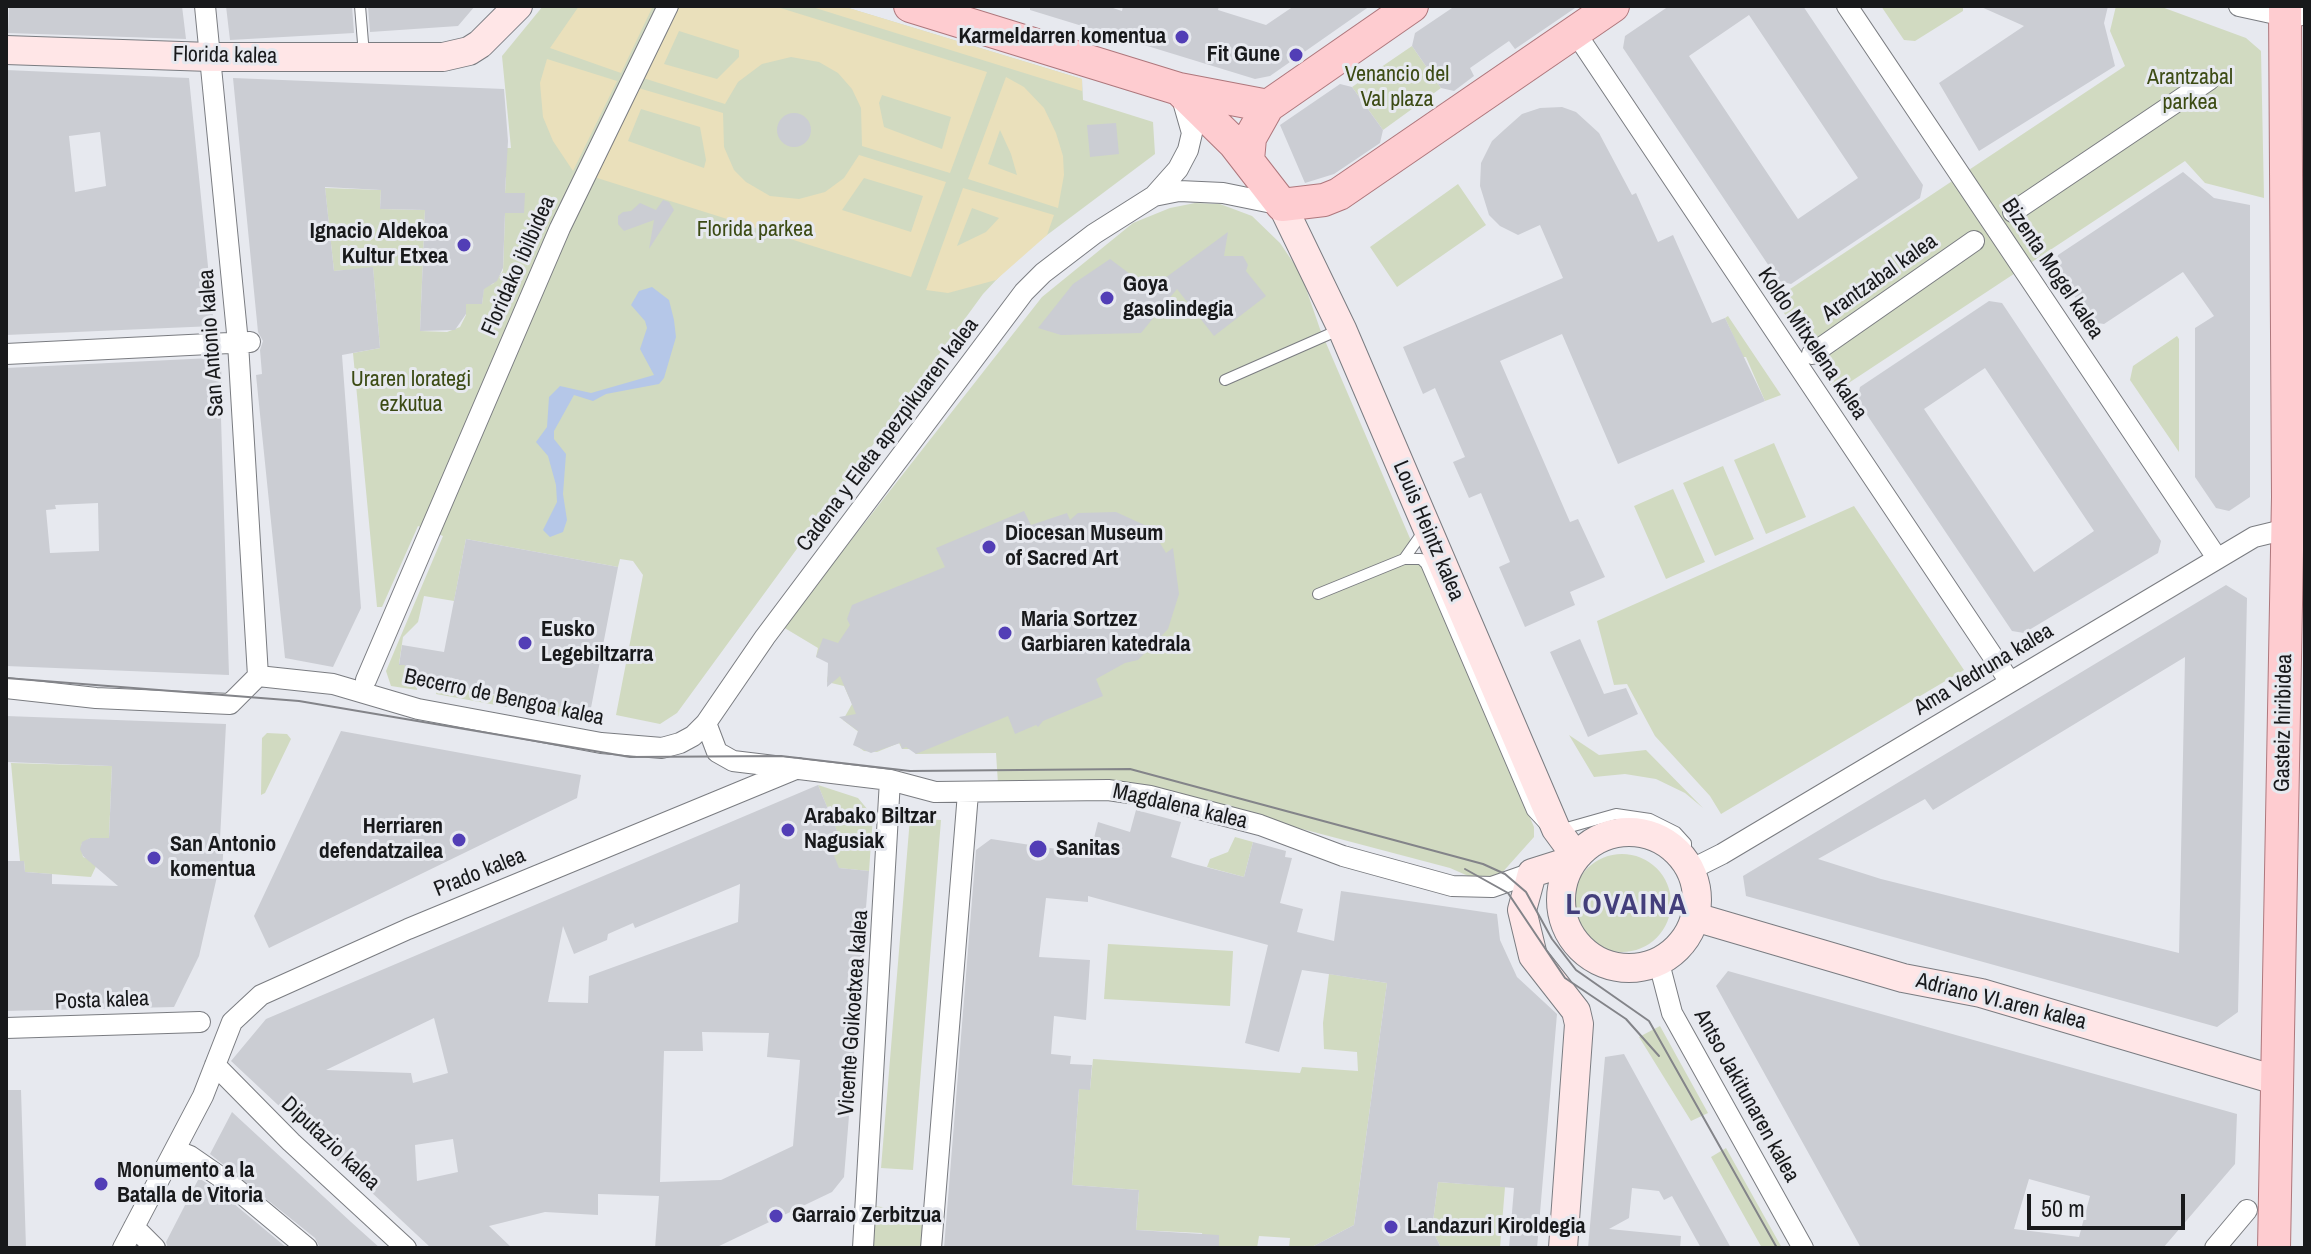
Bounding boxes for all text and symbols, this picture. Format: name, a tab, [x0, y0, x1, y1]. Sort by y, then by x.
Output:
place label: Karmeldarren komentua	[958, 24, 1166, 50]
marker: Karmeldarren komentua	[1173, 28, 1191, 46]
street label: Florida kalea	[173, 42, 277, 70]
place label: Fit Gune	[1207, 42, 1280, 68]
marker: Fit Gune	[1287, 46, 1305, 64]
park label: Venancio del Val plaza	[1345, 62, 1449, 114]
park label: Arantzabal parkea	[2147, 65, 2233, 116]
street label: Floridako ibilbidea	[477, 192, 561, 340]
street label: Bizenta Mogel kalea	[1995, 194, 2109, 344]
park label: Florida parkea	[697, 217, 813, 243]
place label: Ignacio Aldekoa Kultur Etxea	[310, 219, 448, 270]
street label: Arantzabal kalea	[1817, 229, 1943, 327]
marker: Ignacio Aldekoa Kultur Etxea	[455, 236, 473, 254]
street label: Koldo Mitxelena kalea	[1751, 263, 1873, 425]
street label: San Antonio kalea	[194, 269, 230, 417]
place label: Goya gasolindegia	[1123, 272, 1233, 324]
marker: Goya gasolindegia	[1098, 289, 1116, 307]
street label: Cadena y Eleta apezpikuaren kalea	[791, 313, 985, 557]
park label: Uraren lorategi ezkutua	[351, 367, 471, 418]
street label: Louis Heintz kalea	[1387, 457, 1469, 605]
place label: Diocesan Museum of Sacred Art	[1005, 521, 1163, 572]
marker: Diocesan Museum of Sacred Art	[980, 538, 998, 556]
place label: Maria Sortzez Garbiaren katedrala	[1021, 607, 1190, 658]
place label: Eusko Legebiltzarra	[541, 617, 653, 668]
street label: Ama Vedruna kalea	[1910, 618, 2058, 722]
marker: Maria Sortzez Garbiaren katedrala	[996, 624, 1014, 642]
marker: Eusko Legebiltzarra	[516, 634, 534, 652]
street label: Gasteiz hiribidea	[2270, 654, 2298, 792]
street label: Becerro de Bengoa kalea	[402, 664, 606, 732]
street label: Magdalena kalea	[1110, 779, 1250, 835]
place label: Arabako Biltzar Nagusiak	[804, 804, 936, 856]
place label: Herriaren defendatzailea	[319, 814, 443, 866]
marker: Arabako Biltzar Nagusiak	[779, 821, 797, 839]
marker: Herriaren defendatzailea	[450, 831, 468, 849]
place label: San Antonio komentua	[170, 832, 276, 884]
place label: Sanitas	[1056, 836, 1120, 862]
marker: Sanitas	[1027, 838, 1049, 860]
street label: Prado kalea	[430, 843, 530, 903]
marker: San Antonio komentua	[145, 849, 163, 867]
district label: LOVAINA	[1566, 888, 1688, 924]
street label: Vicente Goikoetxea kalea	[834, 909, 874, 1117]
street label: Adriano VI.aren kalea	[1913, 968, 2089, 1036]
street label: Posta kalea	[54, 986, 150, 1016]
street label: Antso Jakitunaren kalea	[1688, 1005, 1804, 1187]
street label: Diputazio kalea	[275, 1092, 385, 1196]
place label: Monumento a la Batalla de Vitoria	[117, 1158, 263, 1210]
marker: Monumento a la Batalla de Vitoria	[92, 1175, 110, 1193]
scale bar	[2031, 1178, 2189, 1228]
text: 50 m	[2041, 1192, 2085, 1224]
place label: Garraio Zerbitzua	[792, 1203, 941, 1229]
marker: Garraio Zerbitzua	[767, 1207, 785, 1225]
place label: Landazuri Kiroldegia	[1407, 1214, 1585, 1240]
marker: Landazuri Kiroldegia	[1382, 1218, 1400, 1236]

